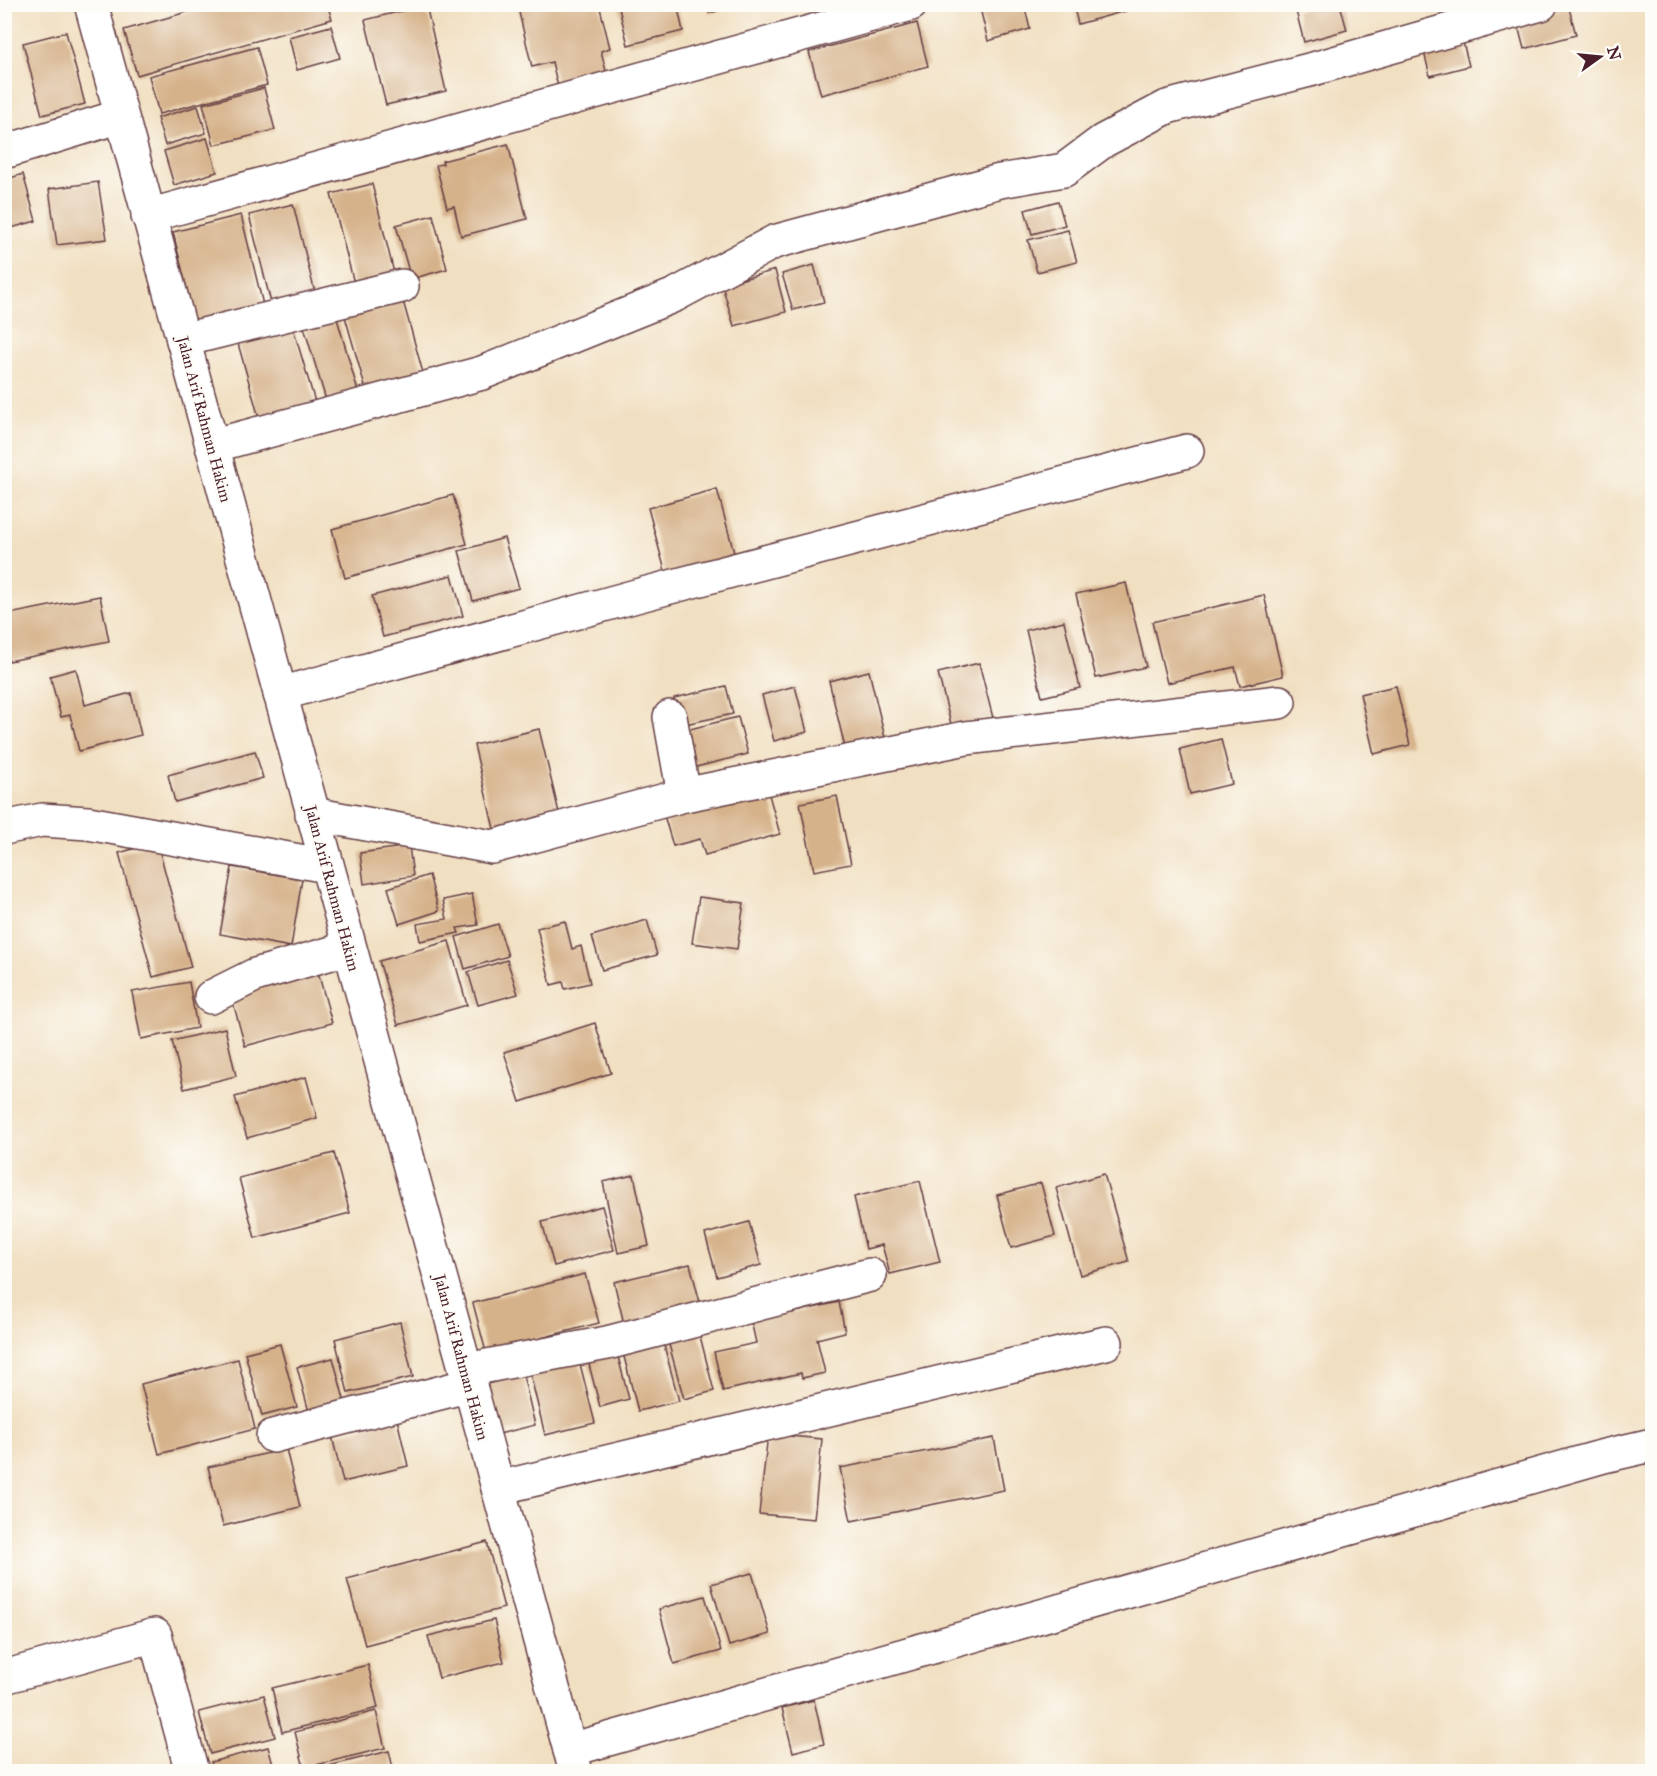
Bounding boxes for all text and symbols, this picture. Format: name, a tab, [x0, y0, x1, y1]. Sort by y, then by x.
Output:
north arrow	[1570, 27, 1630, 87]
text: N	[1603, 44, 1625, 63]
street label: Jalan Arif Rahman Hakim	[172, 332, 236, 505]
street label: Jalan Arif Rahman Hakim	[300, 801, 364, 974]
street label: Jalan Arif Rahman Hakim	[429, 1270, 493, 1443]

